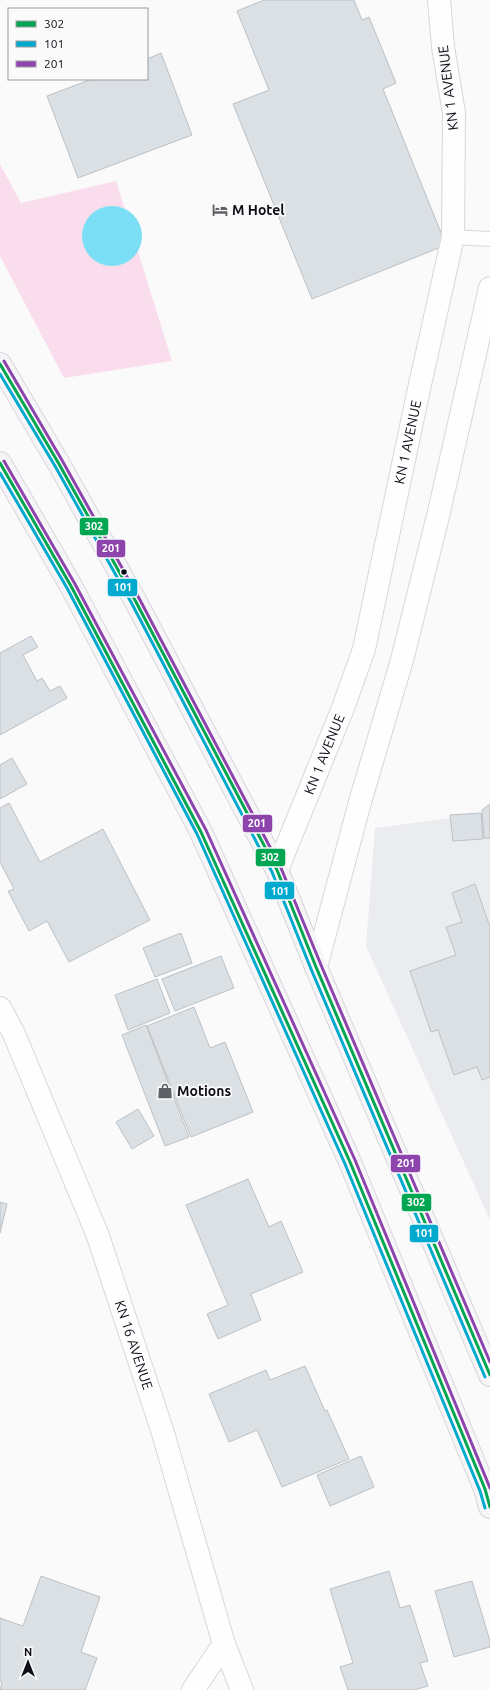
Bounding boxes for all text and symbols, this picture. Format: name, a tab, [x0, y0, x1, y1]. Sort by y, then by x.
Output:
legend	[8, 8, 148, 80]
text: 302	[44, 17, 64, 30]
text: 101	[44, 37, 64, 50]
street label: KN 1 AVENUE	[435, 45, 461, 131]
text: 201	[44, 57, 64, 70]
hotel icon: M Hotel	[211, 201, 229, 219]
place label: M Hotel	[232, 202, 284, 218]
street label: KN 1 AVENUE	[391, 399, 424, 486]
line badge: 302	[79, 517, 109, 536]
text: 302	[85, 520, 103, 532]
line badge: 201	[96, 539, 126, 558]
text: 201	[102, 542, 120, 554]
unlabelled marker	[119, 567, 129, 577]
line badge: 101	[107, 578, 138, 597]
text: 101	[114, 581, 132, 593]
street label: KN 1 AVENUE	[301, 712, 348, 797]
line badge: 201	[242, 814, 273, 833]
text: 201	[248, 817, 266, 829]
line badge: 302	[255, 848, 286, 867]
text: 302	[261, 851, 279, 863]
line badge: 101	[264, 881, 295, 900]
text: 101	[271, 885, 289, 897]
shop icon: Motions	[156, 1082, 174, 1100]
place label: Motions	[177, 1083, 231, 1099]
line badge: 201	[390, 1154, 421, 1173]
text: 201	[397, 1157, 415, 1169]
line badge: 302	[401, 1193, 432, 1212]
text: 302	[407, 1196, 425, 1208]
line badge: 101	[409, 1224, 439, 1243]
text: 101	[415, 1227, 433, 1239]
street label: KN 16 AVENUE	[112, 1298, 156, 1392]
north arrow	[8, 1642, 48, 1682]
text: N	[24, 1646, 32, 1658]

